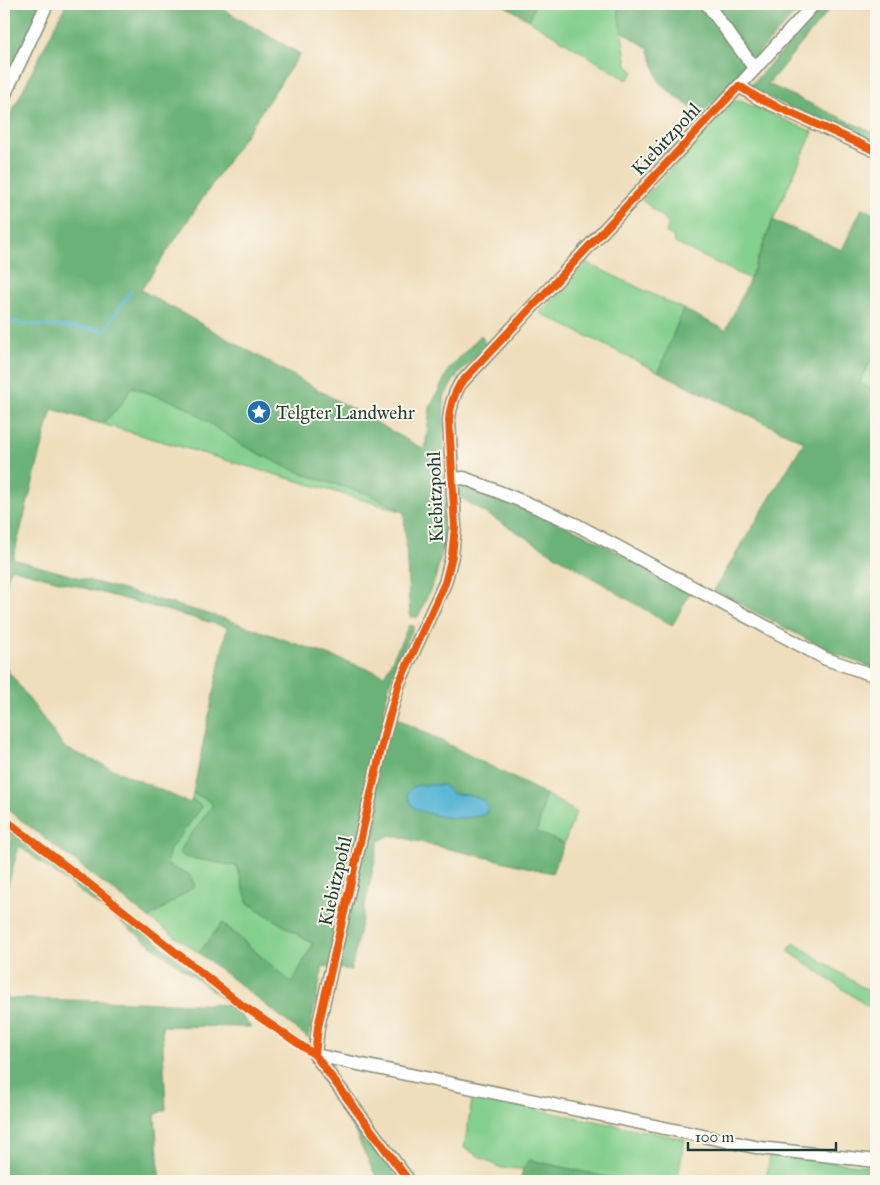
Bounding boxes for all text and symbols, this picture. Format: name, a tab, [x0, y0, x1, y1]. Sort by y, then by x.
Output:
street label: Kiebitzpohl	[626, 97, 706, 180]
place icon: Telgter Landwehr	[246, 399, 272, 425]
place label: Telgter Landwehr	[276, 401, 416, 425]
street label: Kiebitzpohl	[422, 450, 448, 543]
street label: Kiebitzpohl	[314, 833, 357, 928]
scale bar	[688, 1120, 835, 1152]
text: 100 m	[695, 1128, 735, 1146]

